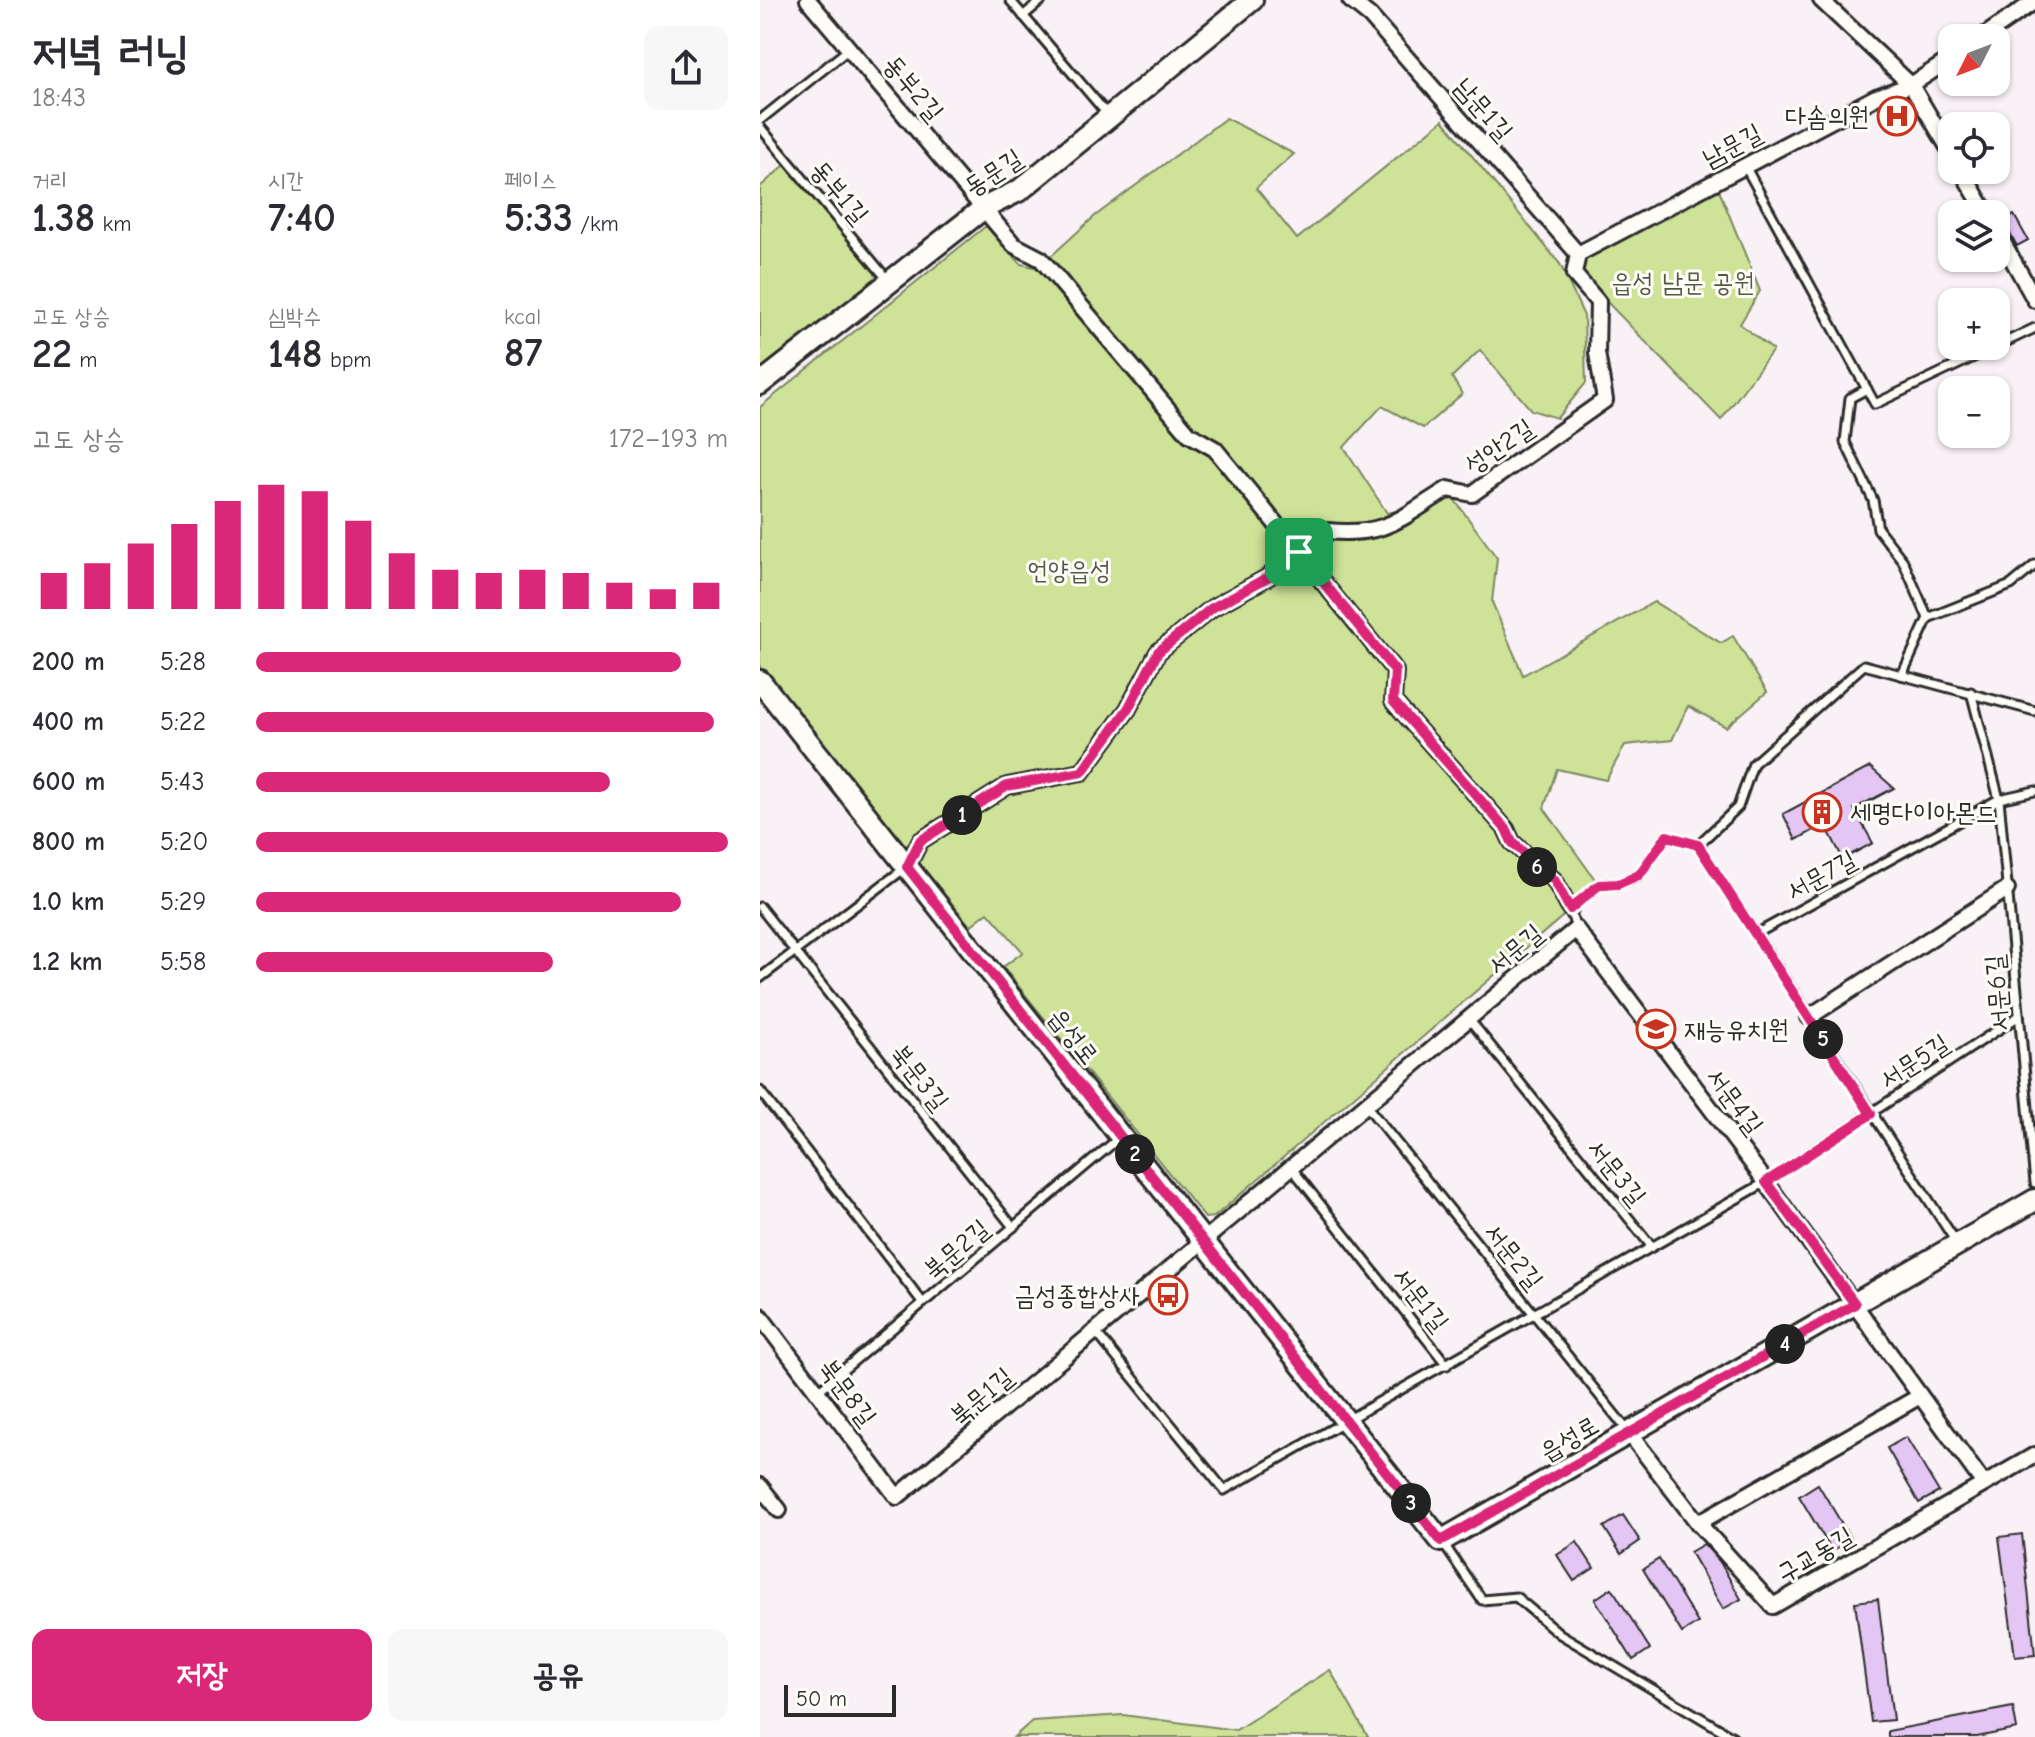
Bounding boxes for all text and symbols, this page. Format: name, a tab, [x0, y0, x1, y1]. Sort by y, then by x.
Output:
north arrow	[1938, 24, 2010, 96]
map controls	[1938, 24, 2010, 448]
button: share	[644, 26, 728, 110]
text: 저녁 러닝	[32, 27, 189, 78]
street label: 동부2길	[877, 50, 949, 128]
street label: 남문1길	[1448, 72, 1519, 147]
text: 18:43	[32, 83, 86, 113]
hospital icon: 다솜의원	[1876, 95, 1918, 137]
place label: 다솜의원	[1785, 102, 1869, 132]
button: locate	[1938, 112, 2010, 184]
street label: 남문길	[1698, 118, 1767, 174]
street label: 동문길	[959, 143, 1028, 203]
street label: 동부1길	[804, 155, 874, 230]
text: 거리	[32, 168, 67, 194]
text: 시간	[268, 168, 303, 194]
text: 페이스	[504, 168, 557, 194]
text: 1.38	[32, 195, 95, 241]
text: 7:40	[268, 195, 336, 241]
text: 5:33	[504, 195, 573, 241]
button: layers	[1938, 200, 2010, 272]
text: km	[95, 211, 131, 237]
text: /km	[573, 211, 619, 237]
park label: 읍성 남문 공원	[1612, 268, 1754, 298]
button: +	[1938, 288, 2010, 360]
text: 고도 상승	[32, 304, 110, 330]
text: 심박수	[268, 304, 321, 330]
text: kcal	[504, 304, 541, 330]
text: 87	[504, 330, 542, 376]
text: 22	[32, 331, 72, 377]
text: 148	[268, 331, 323, 377]
text: m	[72, 347, 97, 373]
text: bpm	[323, 347, 372, 373]
button: −	[1938, 376, 2010, 448]
street label: 성안2길	[1460, 413, 1540, 481]
text: 172–193 m	[609, 424, 728, 454]
text: 고도 상승	[32, 425, 124, 455]
pin	[1265, 518, 1333, 586]
icon: arrive	[1277, 530, 1321, 574]
park label: 언양읍성	[1027, 556, 1111, 586]
text: 200 m	[32, 647, 105, 677]
text: 5:28	[160, 647, 206, 677]
text: 400 m	[32, 707, 104, 737]
text: 5:22	[160, 707, 206, 737]
text: 600 m	[32, 767, 105, 797]
text: 5:43	[160, 767, 205, 797]
building icon: 세명다이아몬드	[1801, 791, 1843, 833]
pin: 1	[942, 795, 982, 835]
place label: 세명다이아몬드	[1850, 798, 1996, 828]
text: 1	[958, 802, 966, 828]
text: 800 m	[32, 827, 105, 857]
text: 5:20	[160, 827, 208, 857]
street label: 서문7길	[1781, 845, 1862, 907]
pin: 6	[1517, 847, 1557, 887]
text: 6	[1531, 854, 1543, 880]
text: 1.0 km	[32, 887, 104, 917]
text: 5:29	[160, 887, 206, 917]
street label: 서문길	[1482, 918, 1549, 981]
text: 1.2 km	[32, 947, 103, 977]
text: 5:58	[160, 947, 206, 977]
street label: 서문6길	[1980, 953, 2016, 1033]
street label: 읍성로	[1042, 1003, 1104, 1071]
school or university icon: 재능유치원	[1635, 1008, 1677, 1050]
place label: 재능유치원	[1684, 1015, 1789, 1045]
pin: 5	[1803, 1019, 1843, 1059]
text: 5	[1817, 1026, 1829, 1052]
street label: 서문5길	[1874, 1028, 1955, 1095]
street label: 북문3길	[884, 1038, 954, 1117]
street label: 서문4길	[1700, 1062, 1769, 1141]
pin: 2	[1115, 1134, 1155, 1174]
street label: 서문3길	[1581, 1134, 1652, 1212]
text: 2	[1130, 1141, 1140, 1167]
street label: 북문2길	[918, 1214, 996, 1286]
street label: 서문2길	[1478, 1218, 1549, 1296]
street label: 서문1길	[1386, 1262, 1455, 1338]
bus stop icon: 금성종합상사	[1147, 1274, 1189, 1316]
place label: 금성종합상사	[1014, 1281, 1140, 1311]
pin: 4	[1765, 1324, 1805, 1364]
text: 4	[1780, 1331, 1790, 1357]
street label: 북문8길	[812, 1353, 882, 1432]
street label: 북문1길	[944, 1362, 1019, 1432]
street label: 읍성로	[1535, 1410, 1604, 1468]
pin: 3	[1391, 1483, 1431, 1523]
text: 3	[1406, 1490, 1416, 1516]
street label: 구교동길	[1772, 1521, 1859, 1589]
button: 저장	[32, 1629, 372, 1721]
button: 공유	[388, 1629, 728, 1721]
scale bar	[784, 1681, 896, 1717]
text: 50 m	[796, 1686, 847, 1712]

